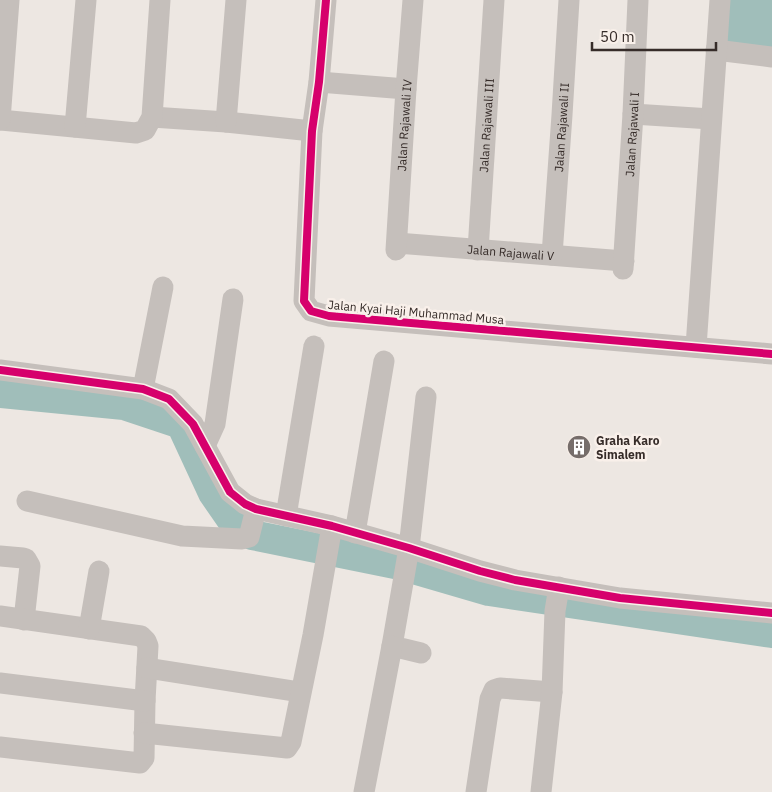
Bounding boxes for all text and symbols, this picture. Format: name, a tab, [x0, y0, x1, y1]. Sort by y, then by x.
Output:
scale bar	[592, 20, 716, 52]
text: 50 m	[600, 27, 635, 46]
street label: Jalan Rajawali III	[475, 77, 496, 173]
street label: Jalan Rajawali IV	[393, 78, 414, 172]
street label: Jalan Rajawali II	[550, 82, 571, 173]
street label: Jalan Rajawali I	[621, 91, 641, 177]
street label: Jalan Rajawali V	[467, 241, 555, 263]
street label: Jalan Kyai Haji Muhammad Musa	[327, 297, 505, 327]
place label: Graha Karo Simalem	[596, 433, 660, 462]
building icon: Graha Karo Simalem	[566, 434, 592, 460]

